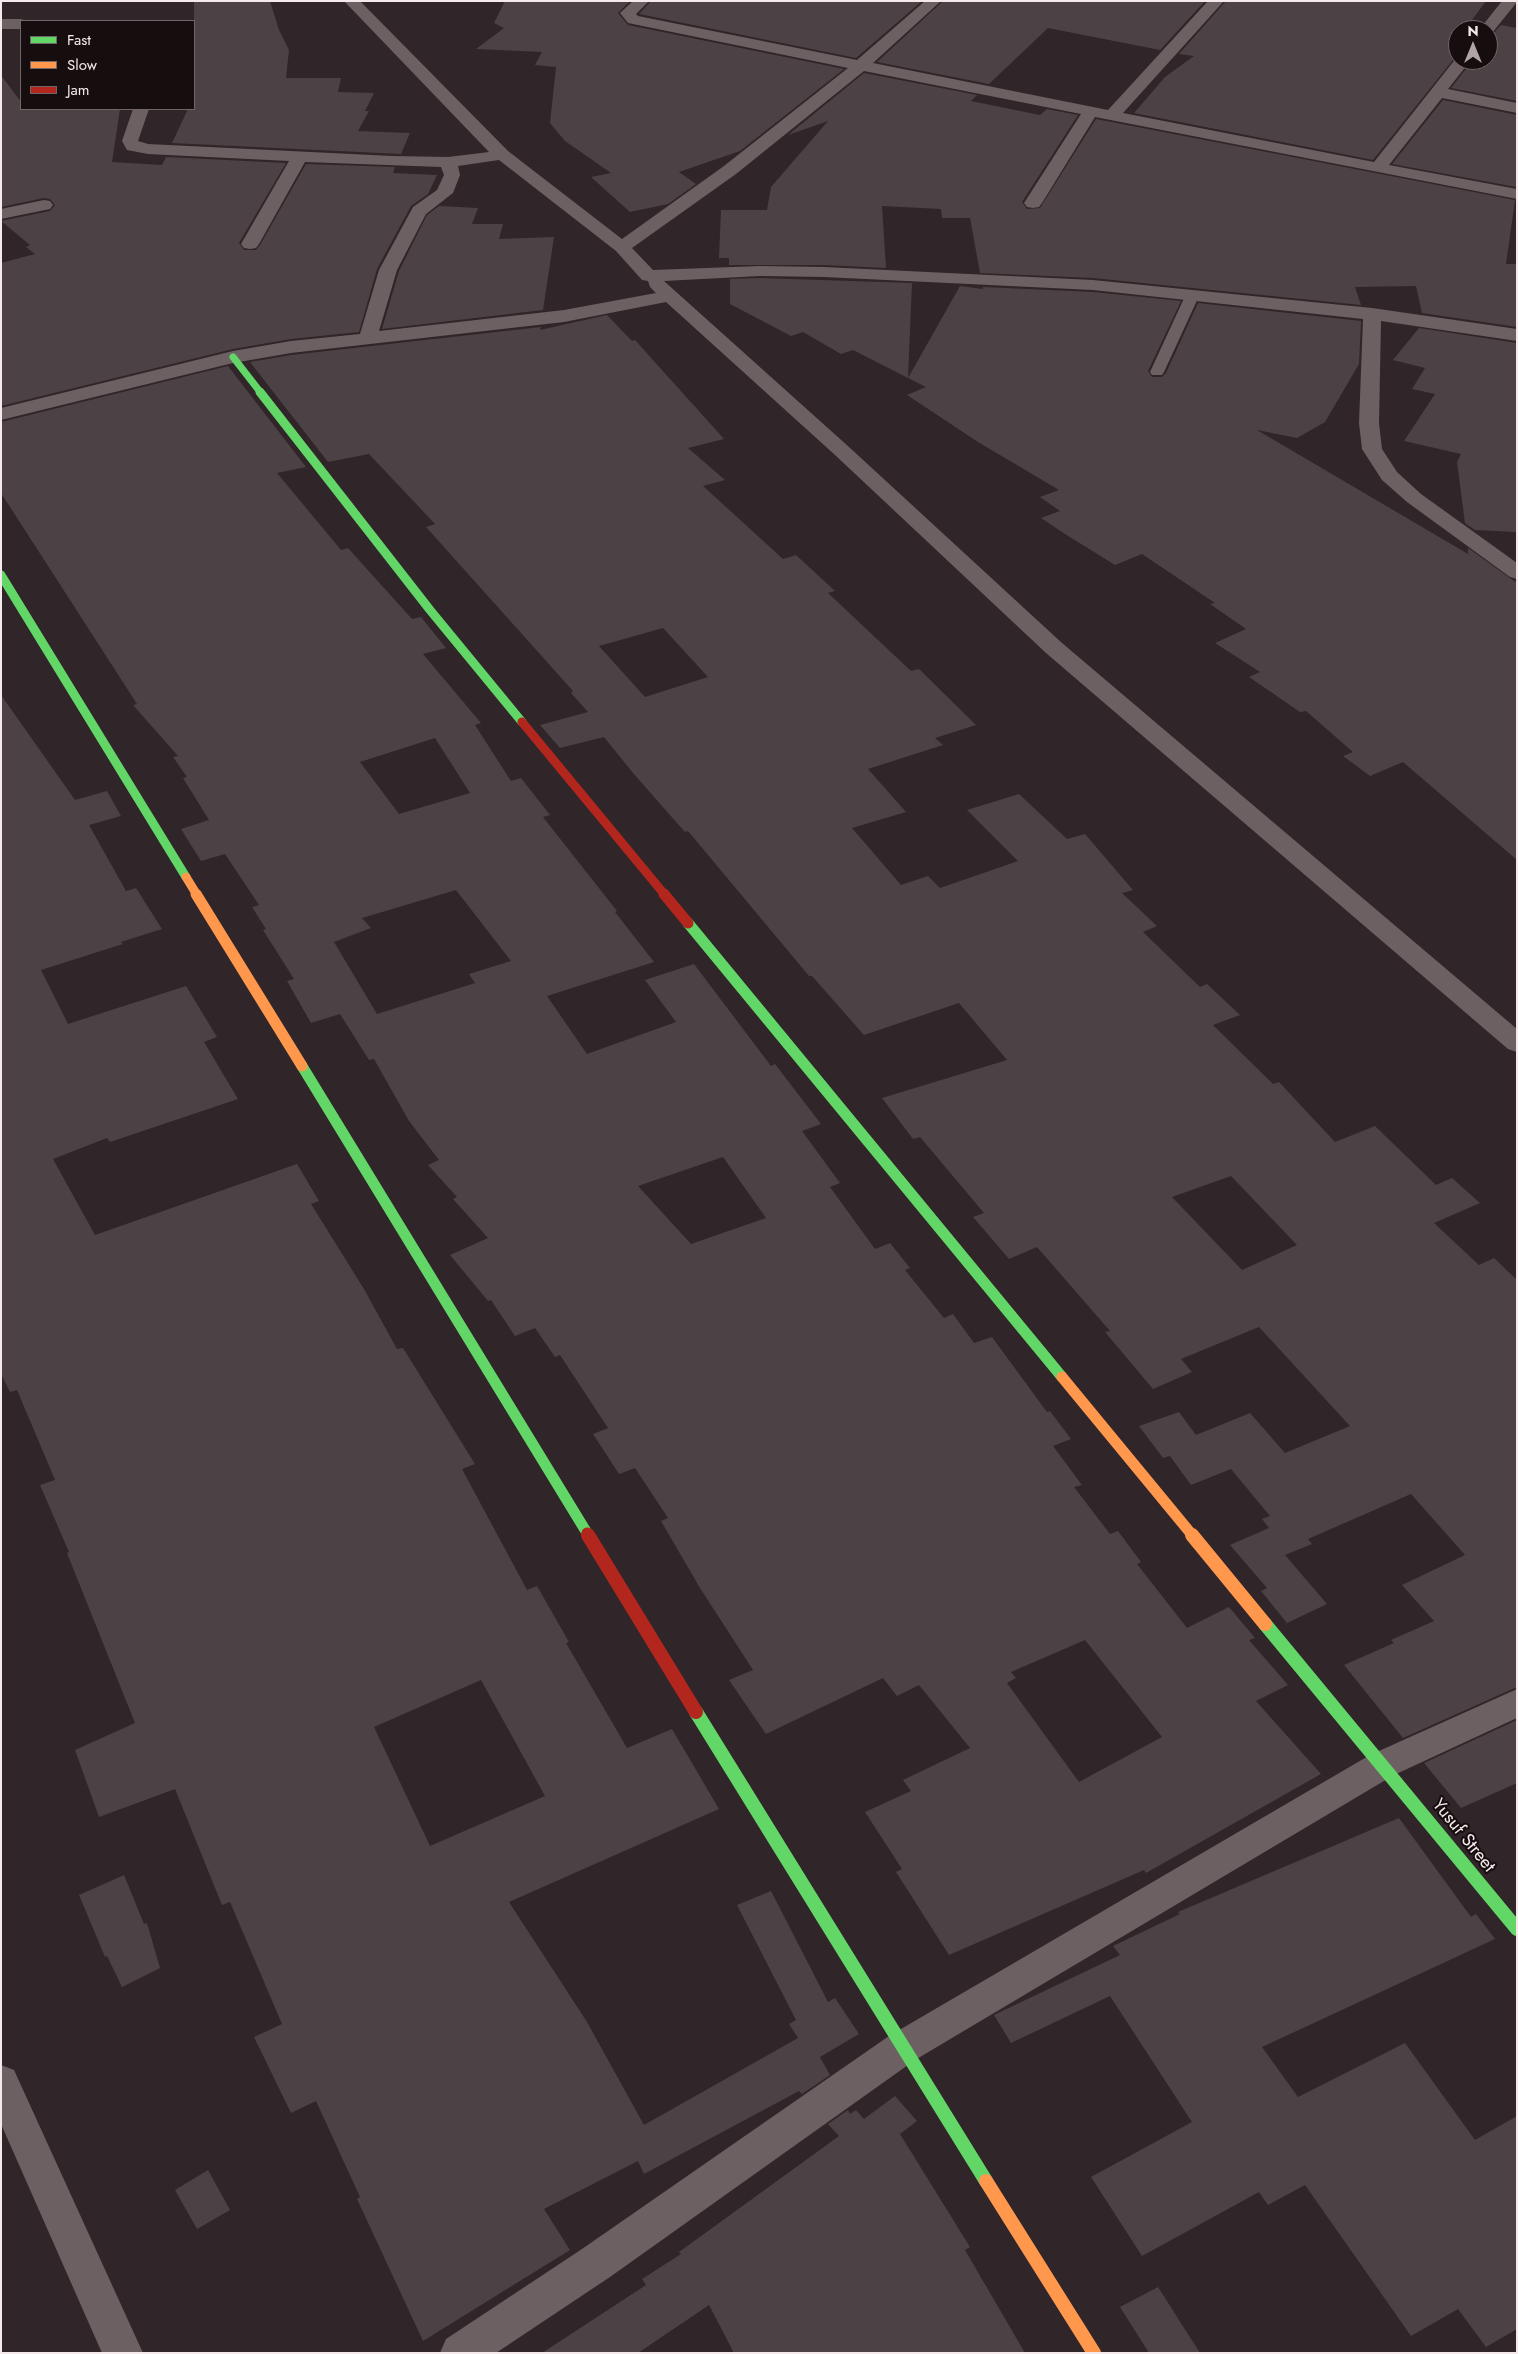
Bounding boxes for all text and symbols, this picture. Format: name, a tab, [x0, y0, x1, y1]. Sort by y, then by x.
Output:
legend	[20, 20, 195, 110]
north arrow	[1448, 20, 1498, 70]
text: N	[1467, 21, 1479, 41]
text: Fast	[67, 29, 91, 51]
text: Slow	[67, 54, 97, 76]
text: Jam	[67, 79, 90, 101]
street label: Yusuf Street	[1427, 1795, 1499, 1877]

